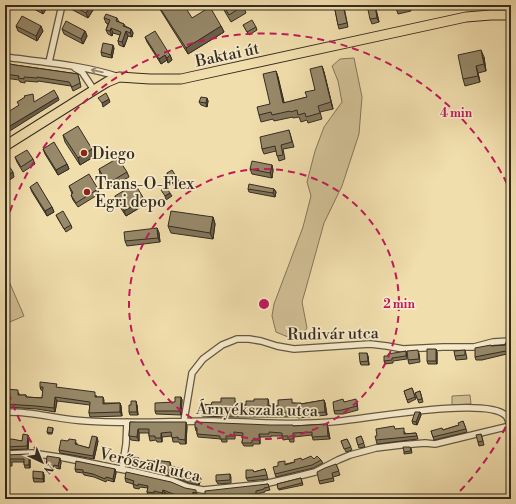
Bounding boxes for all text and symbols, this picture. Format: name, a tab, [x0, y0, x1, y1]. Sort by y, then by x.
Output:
street label: Baktai út	[192, 38, 261, 72]
one-way arrow	[90, 66, 103, 74]
text: 4 min	[440, 106, 473, 121]
place label: Diego	[92, 144, 135, 164]
marker: Diego	[79, 148, 89, 158]
place label: Trans-O-Flex Egri depo	[95, 174, 195, 212]
marker: Trans-O-Flex Egri depo	[82, 187, 92, 197]
centre of rings	[257, 297, 271, 311]
text: 2 min	[383, 297, 415, 312]
street label: Rudivár utca	[287, 323, 380, 345]
street label: Árnyékszala utca	[195, 397, 319, 421]
north arrow	[22, 442, 62, 482]
street label: Verőszala utca	[96, 443, 203, 487]
text: N	[40, 460, 56, 477]

